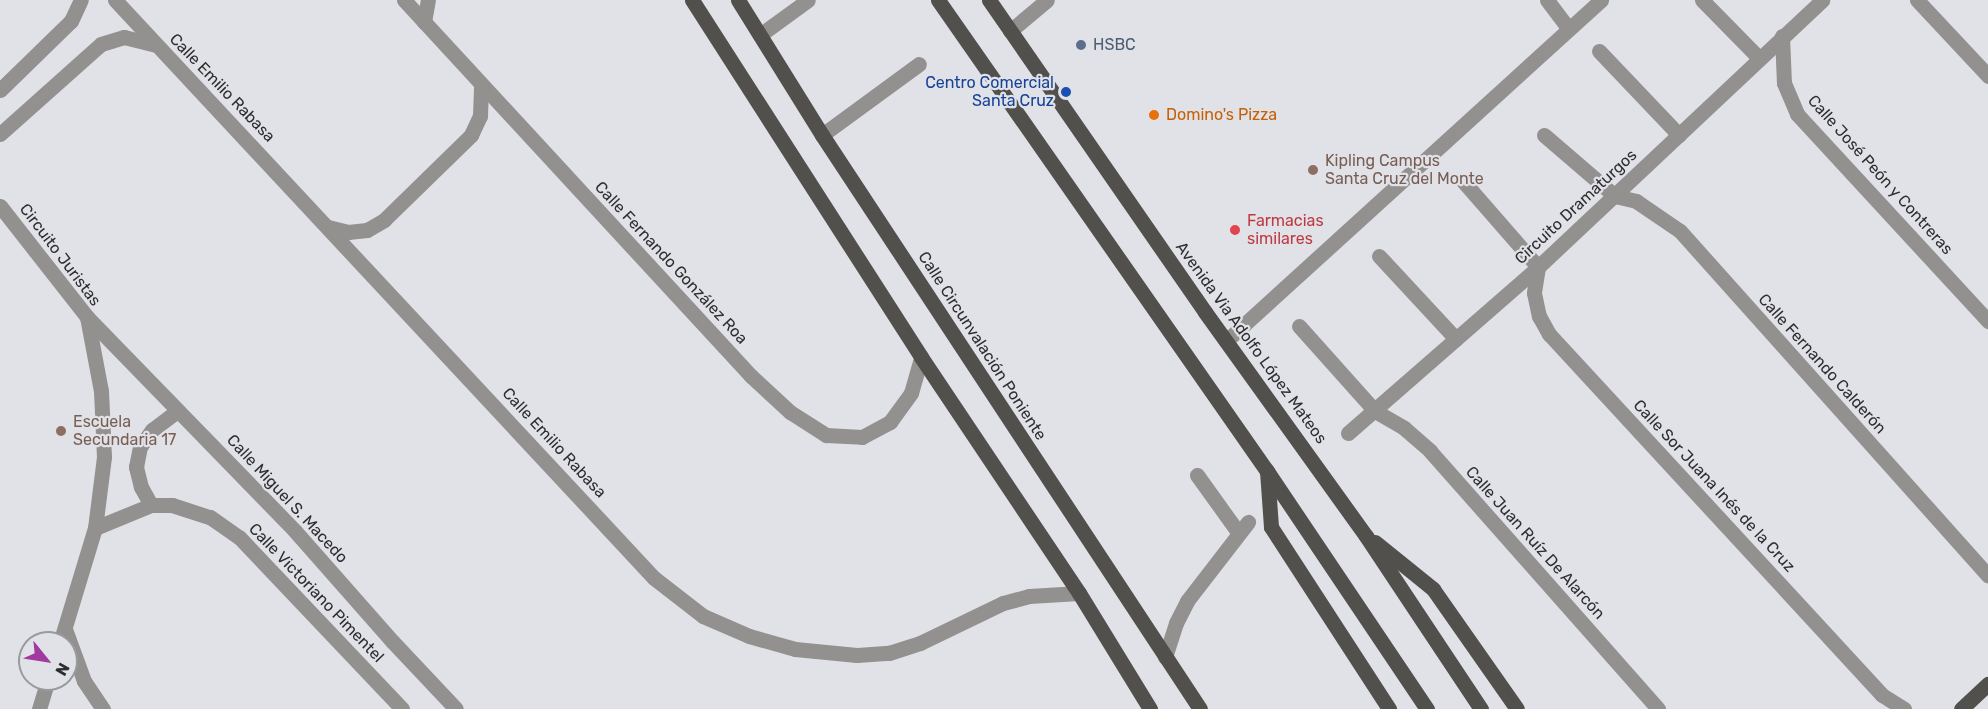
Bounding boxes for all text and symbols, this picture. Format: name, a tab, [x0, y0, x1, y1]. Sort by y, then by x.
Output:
street label: Calle Emilio Rabasa	[165, 30, 279, 146]
place label: HSBC	[1093, 35, 1136, 55]
marker: HSBC	[1074, 38, 1088, 52]
place label: Centro Comercial Santa Cruz	[925, 73, 1054, 111]
marker: Centro Comercial Santa Cruz	[1059, 85, 1073, 99]
street label: Calle José Peón y Contreras	[1803, 91, 1957, 259]
place label: Domino's Pizza	[1166, 105, 1277, 125]
marker: Domino's Pizza	[1147, 108, 1161, 122]
street label: Circuito Dramaturgos	[1511, 146, 1641, 268]
place label: Kipling Campus Santa Cruz del Monte	[1325, 151, 1484, 189]
marker: Kipling Campus Santa Cruz del Monte	[1306, 163, 1320, 177]
street label: Calle Fernando González Roa	[591, 178, 751, 348]
street label: Circuito Juristas	[15, 200, 105, 310]
place label: Farmacias similares	[1247, 211, 1324, 249]
marker: Farmacias similares	[1228, 223, 1242, 237]
street label: Avenida Via Adolfo López Mateos	[1171, 238, 1331, 448]
street label: Calle Circunvalación Poniente	[914, 248, 1050, 444]
street label: Calle Fernando Calderón	[1754, 290, 1890, 438]
street label: Calle Emilio Rabasa	[498, 384, 610, 502]
street label: Calle Sor Juana Inés de la Cruz	[1629, 396, 1799, 576]
place label: Escuela Secundaria 17	[73, 412, 176, 450]
marker: Escuela Secundaria 17	[54, 424, 68, 438]
street label: Calle Miguel S. Macedo	[222, 431, 352, 567]
street label: Calle Juan Ruíz De Alarcón	[1461, 463, 1609, 623]
street label: Calle Victoriano Pimentel	[244, 519, 388, 667]
north arrow	[18, 631, 78, 691]
text: N	[51, 660, 73, 679]

